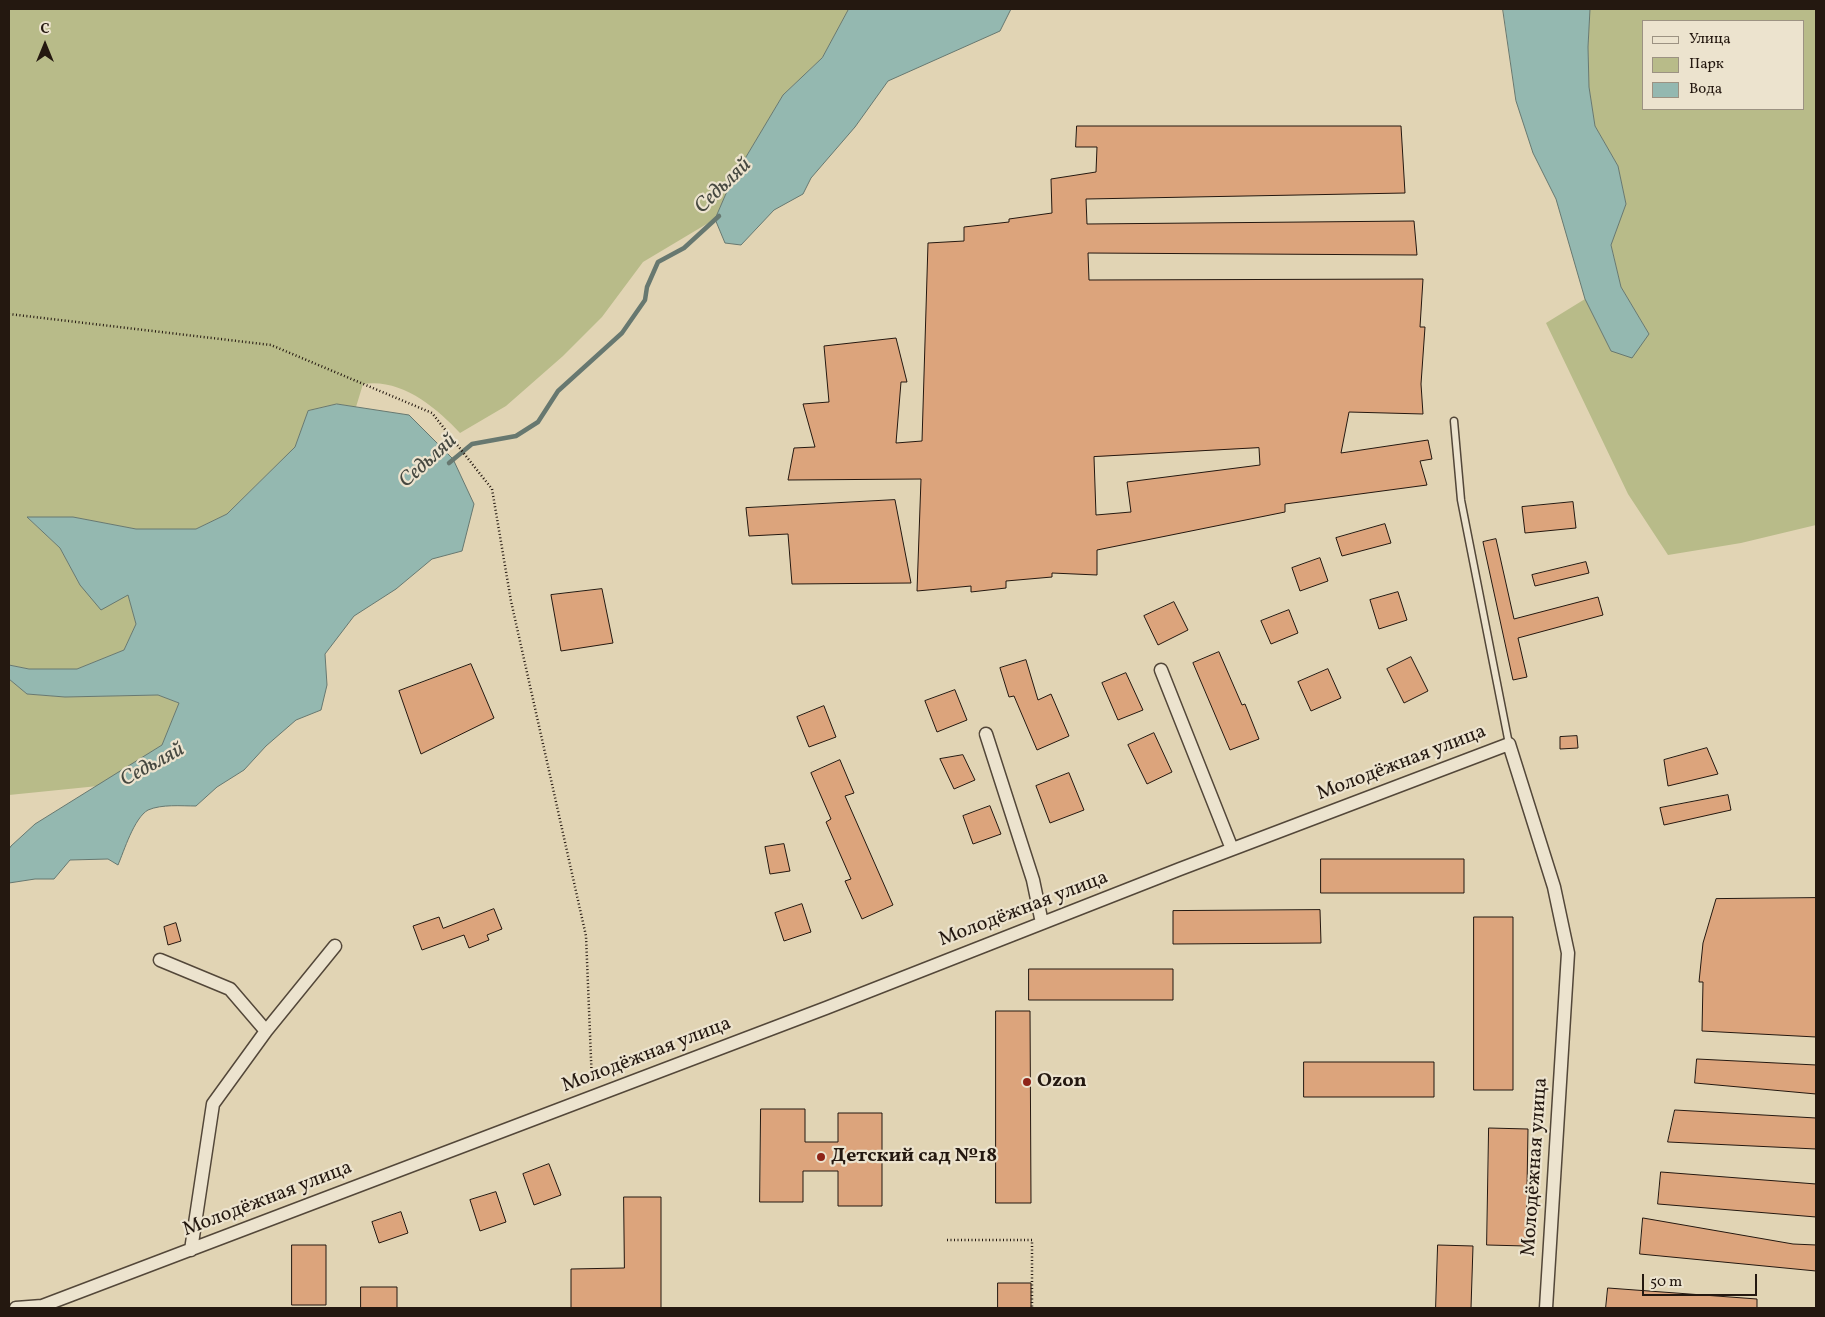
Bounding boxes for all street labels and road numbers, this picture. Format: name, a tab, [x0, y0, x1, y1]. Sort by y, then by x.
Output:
street label: Молодёжная улица	[1314, 721, 1490, 807]
street label: Молодёжная улица	[936, 867, 1112, 953]
street label: Молодёжная улица	[559, 1013, 735, 1099]
street label: Молодёжная улица	[1518, 1077, 1554, 1257]
street label: Молодёжная улица	[180, 1157, 356, 1243]

